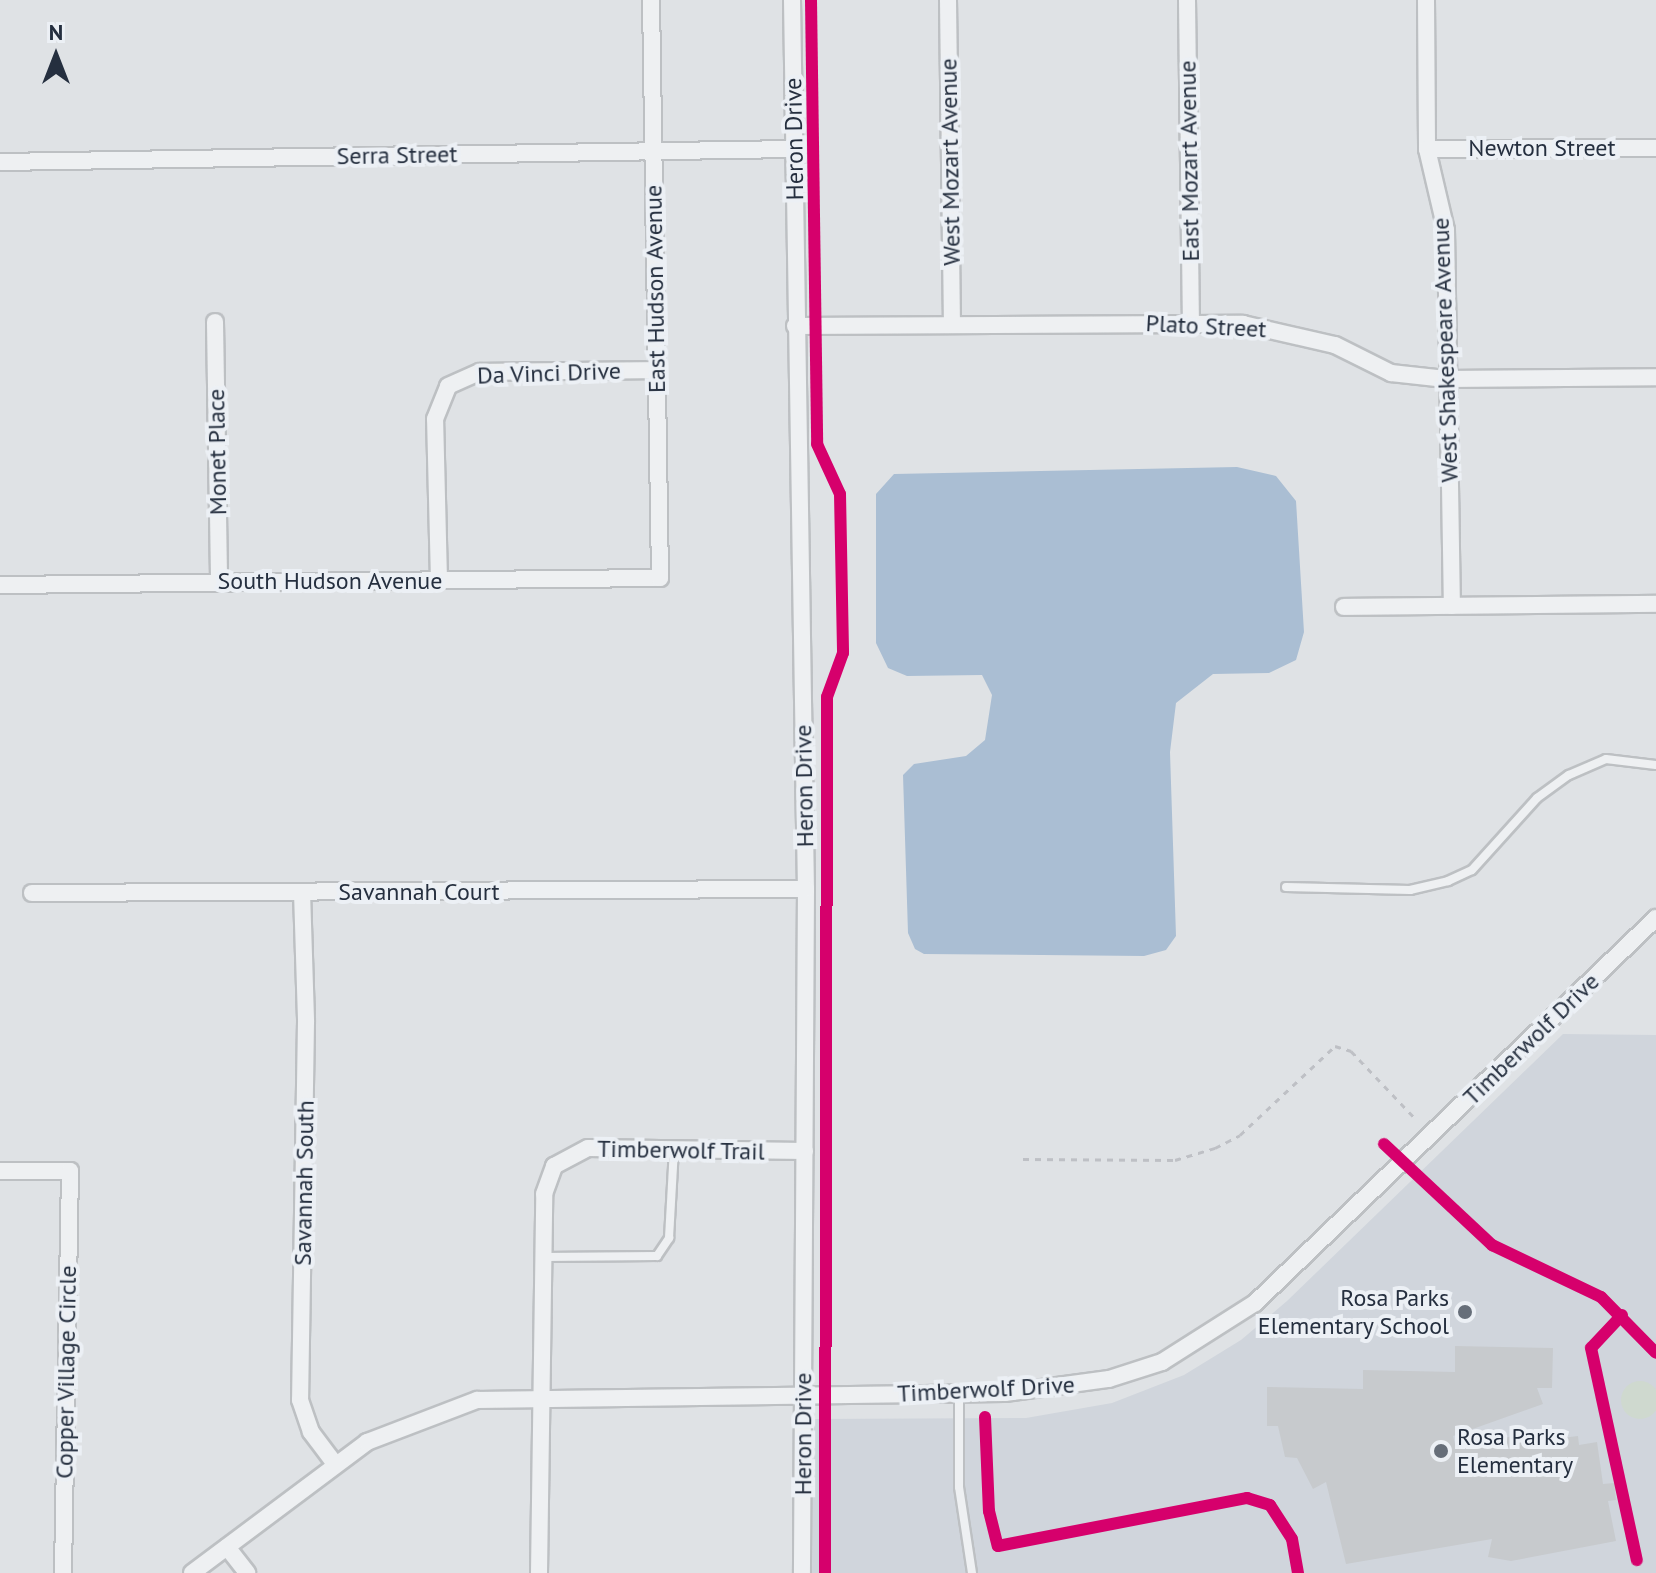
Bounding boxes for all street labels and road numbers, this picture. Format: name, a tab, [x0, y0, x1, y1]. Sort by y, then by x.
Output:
street label: West Mozart Avenue	[934, 58, 966, 266]
street label: East Mozart Avenue	[1173, 60, 1205, 262]
street label: Heron Drive	[779, 77, 809, 201]
street label: Newton Street	[1468, 134, 1616, 162]
street label: Serra Street	[336, 140, 458, 170]
street label: East Hudson Avenue	[639, 184, 671, 394]
street label: West Shakespeare Avenue	[1426, 217, 1464, 483]
street label: Plato Street	[1145, 308, 1267, 344]
street label: Da Vinci Drive	[476, 356, 622, 390]
street label: Monet Place	[201, 389, 233, 515]
street label: South Hudson Avenue	[217, 567, 443, 595]
street label: Heron Drive	[789, 724, 819, 848]
street label: Savannah Court	[338, 878, 500, 906]
street label: Timberwolf Drive	[1457, 967, 1605, 1111]
street label: Savannah South	[288, 1100, 320, 1266]
street label: Timberwolf Trail	[597, 1134, 765, 1166]
street label: Copper Village Circle	[50, 1265, 82, 1479]
street label: Timberwolf Drive	[897, 1370, 1075, 1408]
street label: Heron Drive	[789, 1373, 817, 1495]

